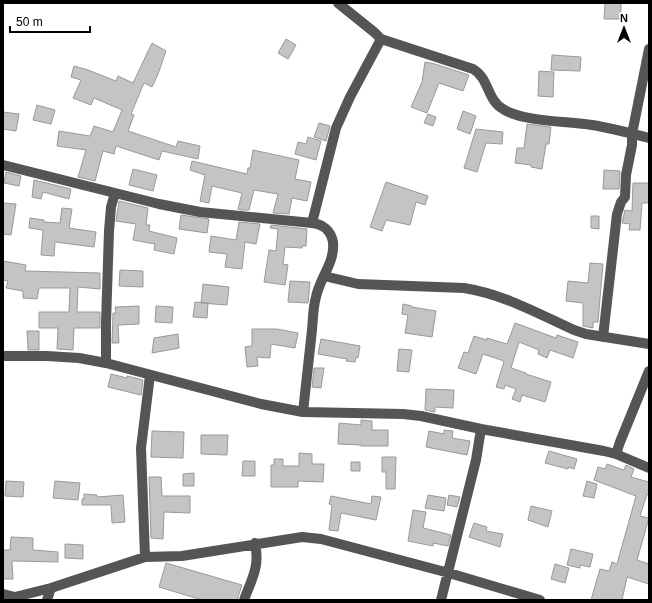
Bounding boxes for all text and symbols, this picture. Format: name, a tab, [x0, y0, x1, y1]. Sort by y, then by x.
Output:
scale bar	[10, 8, 90, 34]
north arrow	[604, 8, 644, 48]
text: N	[620, 12, 628, 24]
text: 50 m	[16, 15, 43, 29]

